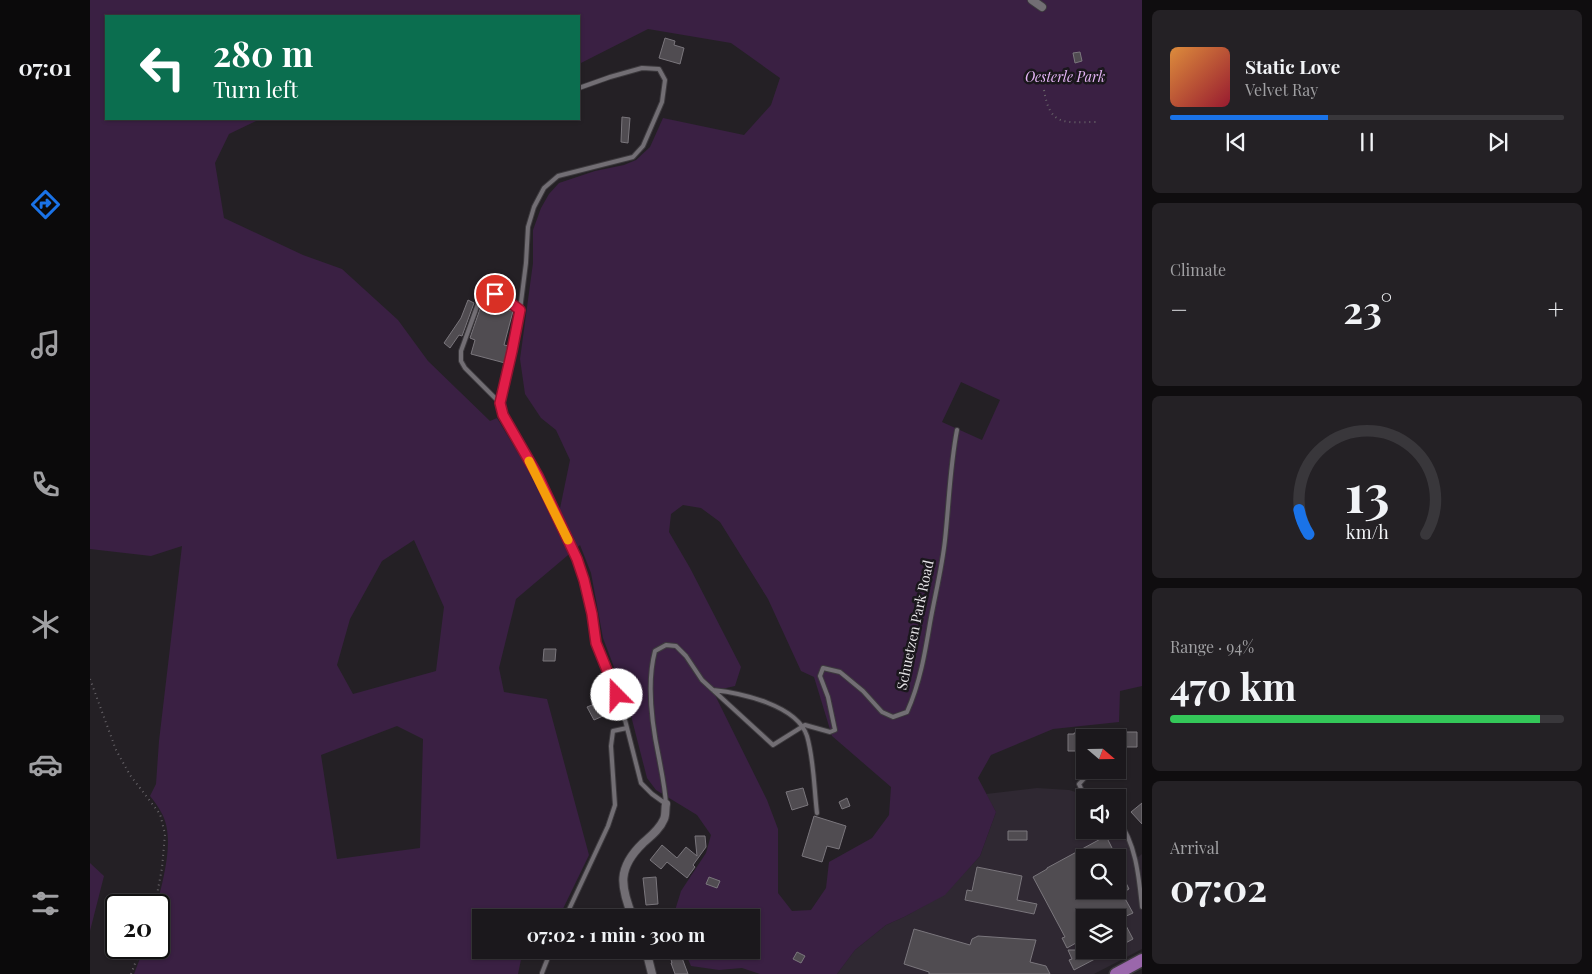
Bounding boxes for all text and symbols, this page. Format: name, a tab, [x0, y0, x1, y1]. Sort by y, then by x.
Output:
text: 280 m	[213, 29, 313, 76]
icon: left	[130, 35, 195, 100]
text: 07:01	[18, 52, 72, 82]
text: Static Love	[1245, 53, 1340, 79]
park label: Oesterle Park	[1025, 67, 1105, 86]
text: Turn left	[213, 74, 298, 104]
text: Velvet Ray	[1245, 79, 1318, 100]
icon: previous	[1222, 128, 1250, 156]
icon: pause	[1353, 128, 1381, 156]
icon: next	[1484, 128, 1512, 156]
icon: directions	[28, 187, 63, 222]
text: Climate	[1170, 259, 1226, 280]
pin	[474, 273, 516, 315]
icon: arrive	[481, 280, 509, 308]
text: 23°	[1343, 283, 1392, 334]
text: −	[1170, 290, 1188, 327]
text: +	[1548, 290, 1564, 327]
icon: music	[28, 327, 63, 362]
text: 13	[1345, 457, 1389, 526]
icon: phone	[28, 467, 63, 502]
text: km/h	[1346, 520, 1389, 543]
street label: Schuetzen Park Road	[891, 558, 938, 692]
icon: climate	[28, 607, 63, 642]
text: Range · 94%	[1170, 636, 1254, 657]
text: 470 km	[1170, 660, 1296, 711]
position arrow	[590, 668, 642, 720]
north arrow	[1076, 729, 1126, 779]
map controls	[1076, 729, 1126, 959]
icon: car	[28, 747, 63, 782]
button: sound	[1076, 789, 1126, 839]
text: Arrival	[1170, 837, 1219, 858]
button: search	[1076, 849, 1126, 899]
text: 07:02	[1170, 861, 1267, 912]
icon: filters	[28, 886, 63, 921]
speed limit sign: 20	[105, 894, 170, 959]
button: layers	[1076, 909, 1126, 959]
text: 07:02 · 1 min · 300 m	[527, 921, 705, 947]

